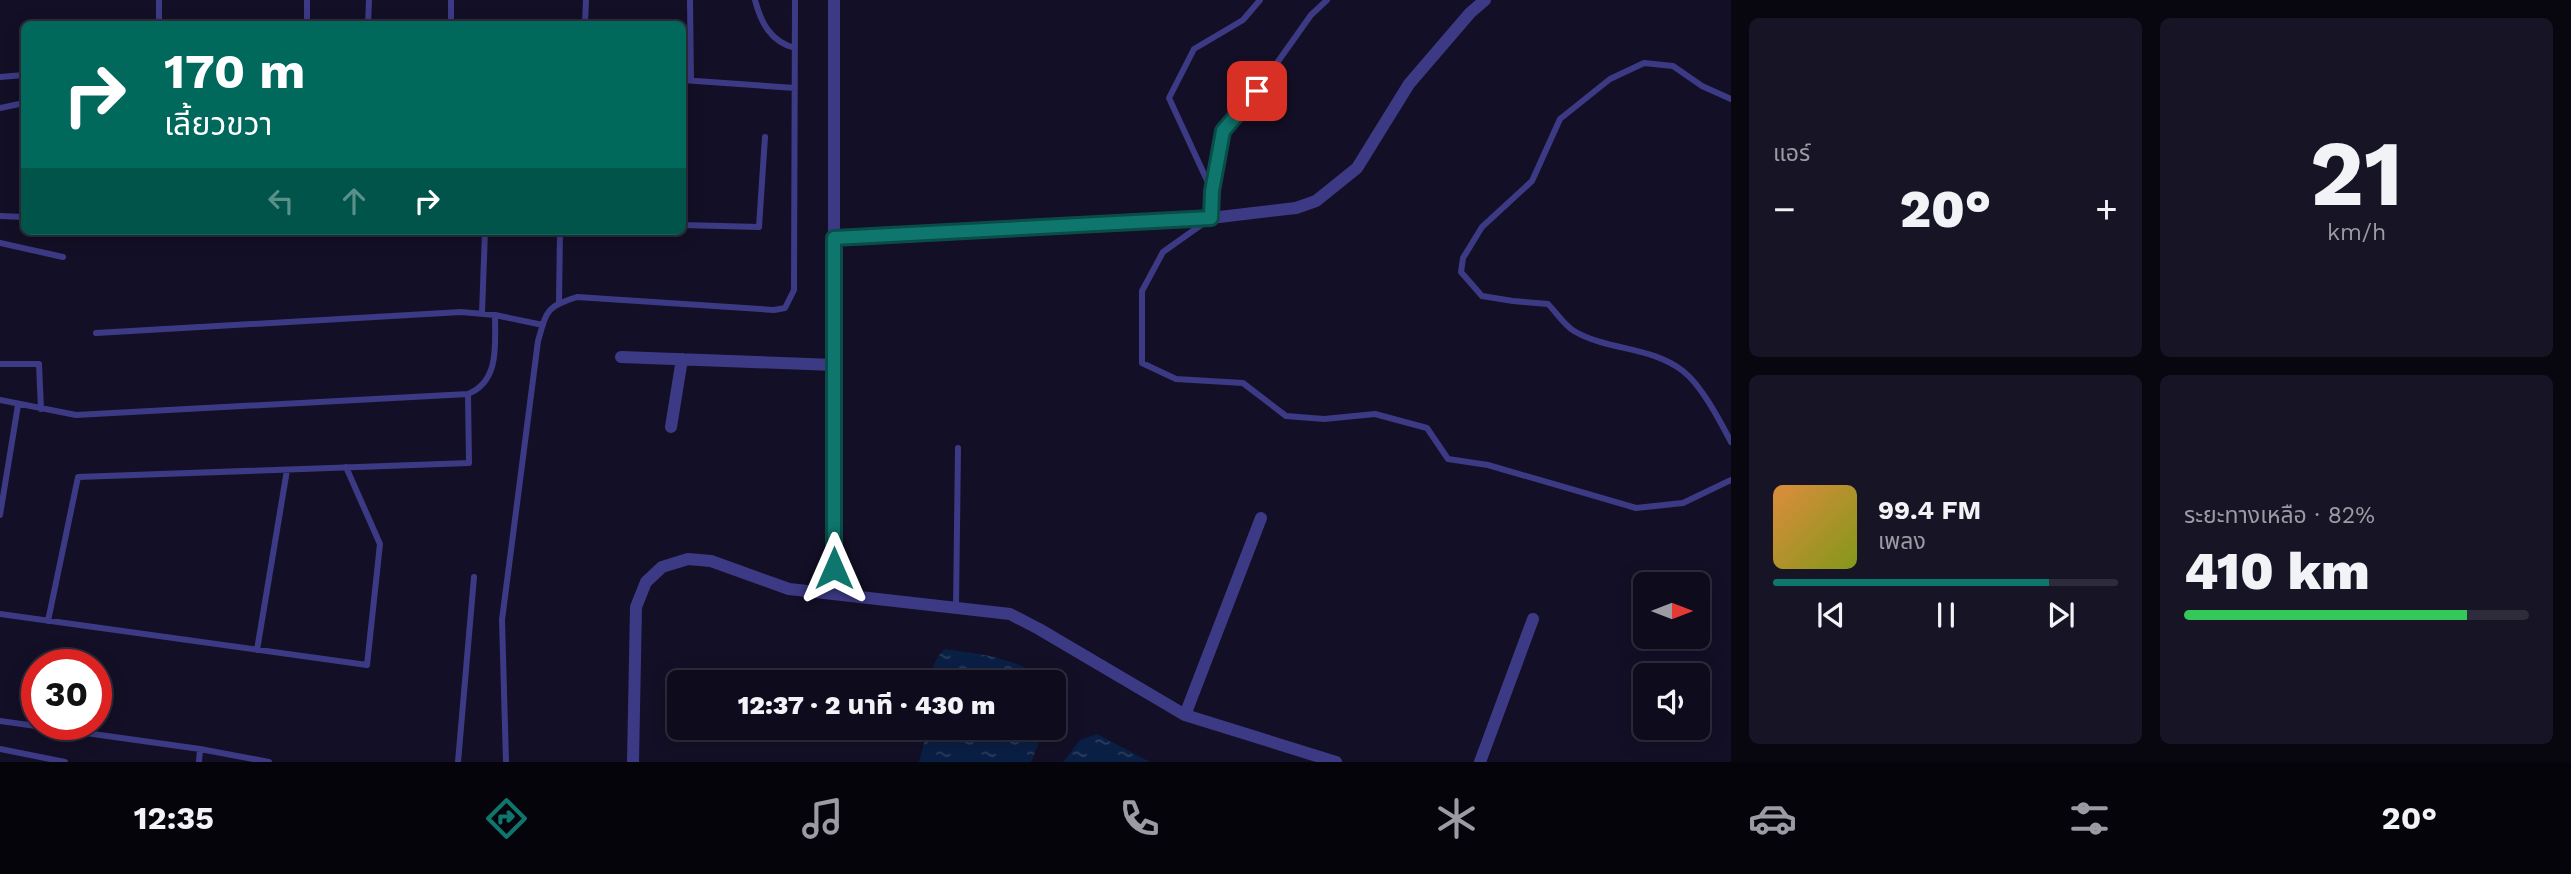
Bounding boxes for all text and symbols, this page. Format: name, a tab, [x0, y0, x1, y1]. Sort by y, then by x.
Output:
text: 170 m	[164, 42, 305, 100]
icon: right	[49, 49, 140, 140]
pin	[1227, 61, 1287, 121]
icon: arrive	[1238, 72, 1276, 110]
text: เลี้ยวขวา	[164, 105, 272, 143]
text: 21	[2310, 120, 2403, 227]
text: แอร์	[1773, 140, 1810, 167]
text: 20°	[1900, 179, 1991, 240]
icon: left	[262, 182, 300, 220]
icon: ahead	[335, 182, 373, 220]
icon: right	[408, 182, 446, 220]
text: −	[1773, 187, 1796, 231]
text: +	[2095, 187, 2118, 231]
text: km/h	[2327, 219, 2386, 246]
text: 99.4 FM	[1878, 495, 1981, 525]
text: ระยะทางเหลือ · 82%	[2184, 502, 2375, 529]
text: เพลง	[1878, 528, 1926, 555]
position arrow	[797, 531, 871, 605]
text: 410 km	[2184, 541, 2370, 602]
north arrow	[1633, 572, 1710, 649]
map controls	[1633, 572, 1710, 740]
icon: previous	[1812, 596, 1850, 634]
icon: pause	[1927, 596, 1965, 634]
icon: next	[2042, 596, 2080, 634]
speed limit sign: 30	[21, 649, 112, 740]
button: sound	[1633, 663, 1710, 740]
text: 12:37 · 2 นาที · 430 m	[738, 690, 995, 720]
icon: directions	[482, 794, 531, 843]
icon: music	[798, 794, 847, 843]
icon: phone	[1115, 794, 1164, 843]
icon: climate	[1432, 794, 1481, 843]
icon: car	[1748, 794, 1797, 843]
icon: filters	[2065, 794, 2114, 843]
text: 12:35	[134, 799, 214, 837]
text: 20°	[2382, 799, 2437, 837]

